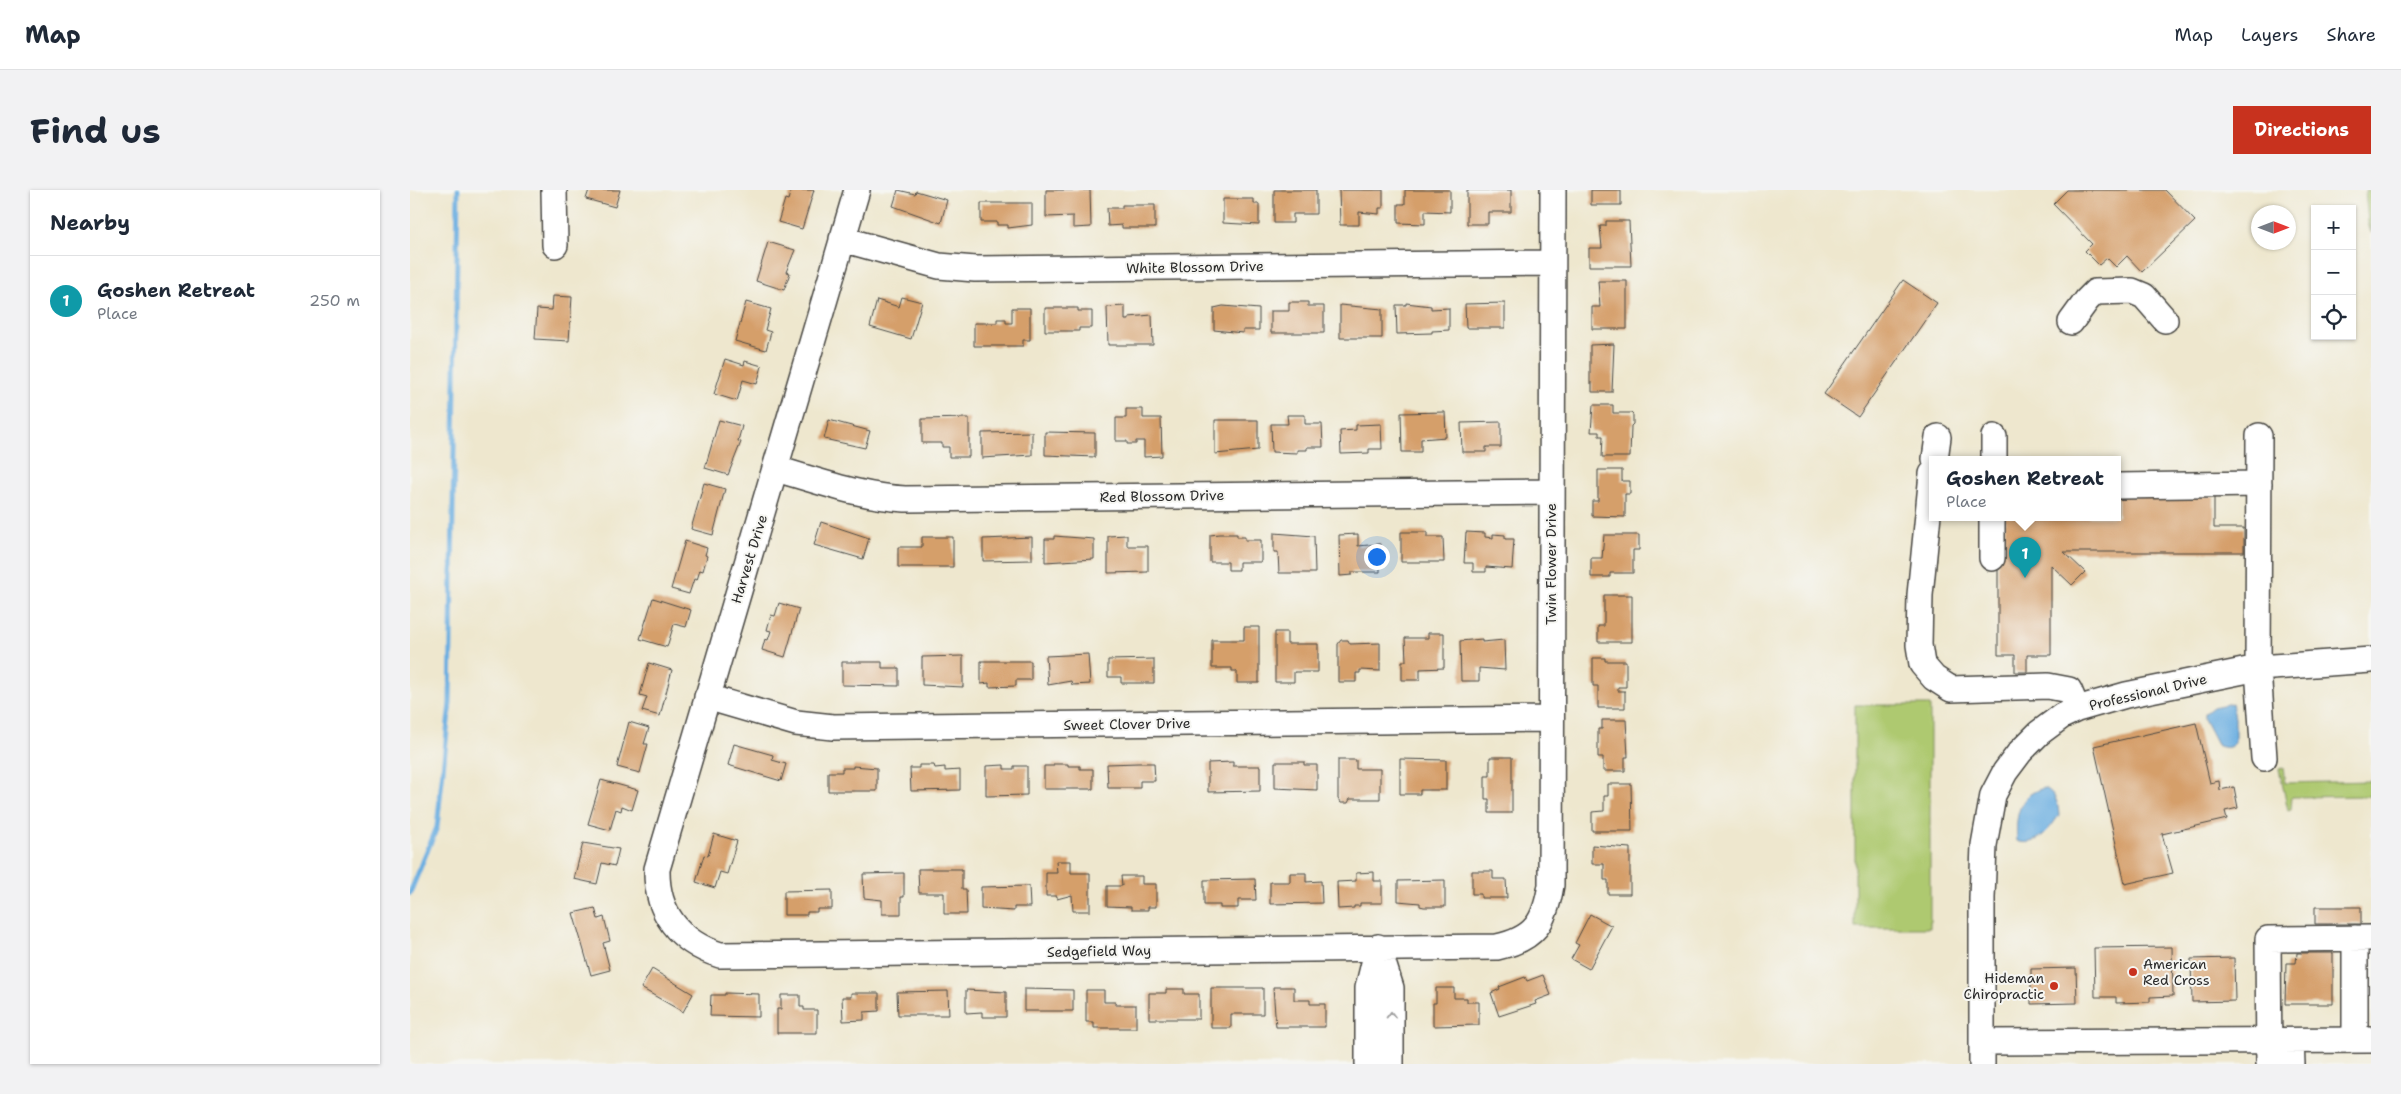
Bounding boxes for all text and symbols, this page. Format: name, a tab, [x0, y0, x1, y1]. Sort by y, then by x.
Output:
text: Map	[25, 19, 81, 51]
text: Map	[2175, 23, 2213, 47]
text: Layers	[2241, 23, 2298, 47]
text: Share	[2326, 23, 2376, 47]
button: Directions	[2233, 106, 2371, 154]
text: Find us	[30, 107, 161, 154]
north arrow	[2251, 205, 2296, 250]
map controls	[2311, 205, 2356, 340]
button: +	[2311, 205, 2356, 250]
text: Nearby	[50, 209, 130, 237]
button: −	[2311, 250, 2356, 295]
street label: White Blossom Drive	[1126, 257, 1264, 277]
text: Goshen Retreat	[97, 278, 255, 303]
text: 1	[62, 290, 70, 311]
text: 250 m	[309, 290, 360, 311]
button: locate	[2311, 295, 2356, 340]
text: Place	[97, 303, 138, 324]
popup	[1929, 456, 2121, 521]
text: Goshen Retreat	[1946, 466, 2104, 491]
street label: Red Blossom Drive	[1100, 486, 1225, 506]
text: Place	[1946, 491, 1987, 512]
street label: Twin Flower Drive	[1542, 503, 1560, 625]
street label: Harvest Drive	[727, 512, 771, 606]
pin: 1	[2009, 537, 2041, 578]
your location	[1364, 544, 1390, 570]
street label: Professional Drive	[2087, 670, 2209, 714]
street label: Sweet Clover Drive	[1063, 714, 1191, 734]
street label: Sedgefield Way	[1047, 941, 1151, 961]
place label: American Red Cross	[2143, 955, 2210, 989]
marker: American Red Cross	[2127, 966, 2139, 978]
place label: Hideman Chiropractic	[1964, 969, 2044, 1003]
marker: Hideman Chiropractic	[2048, 980, 2060, 992]
one-way arrow	[1386, 1011, 1396, 1019]

